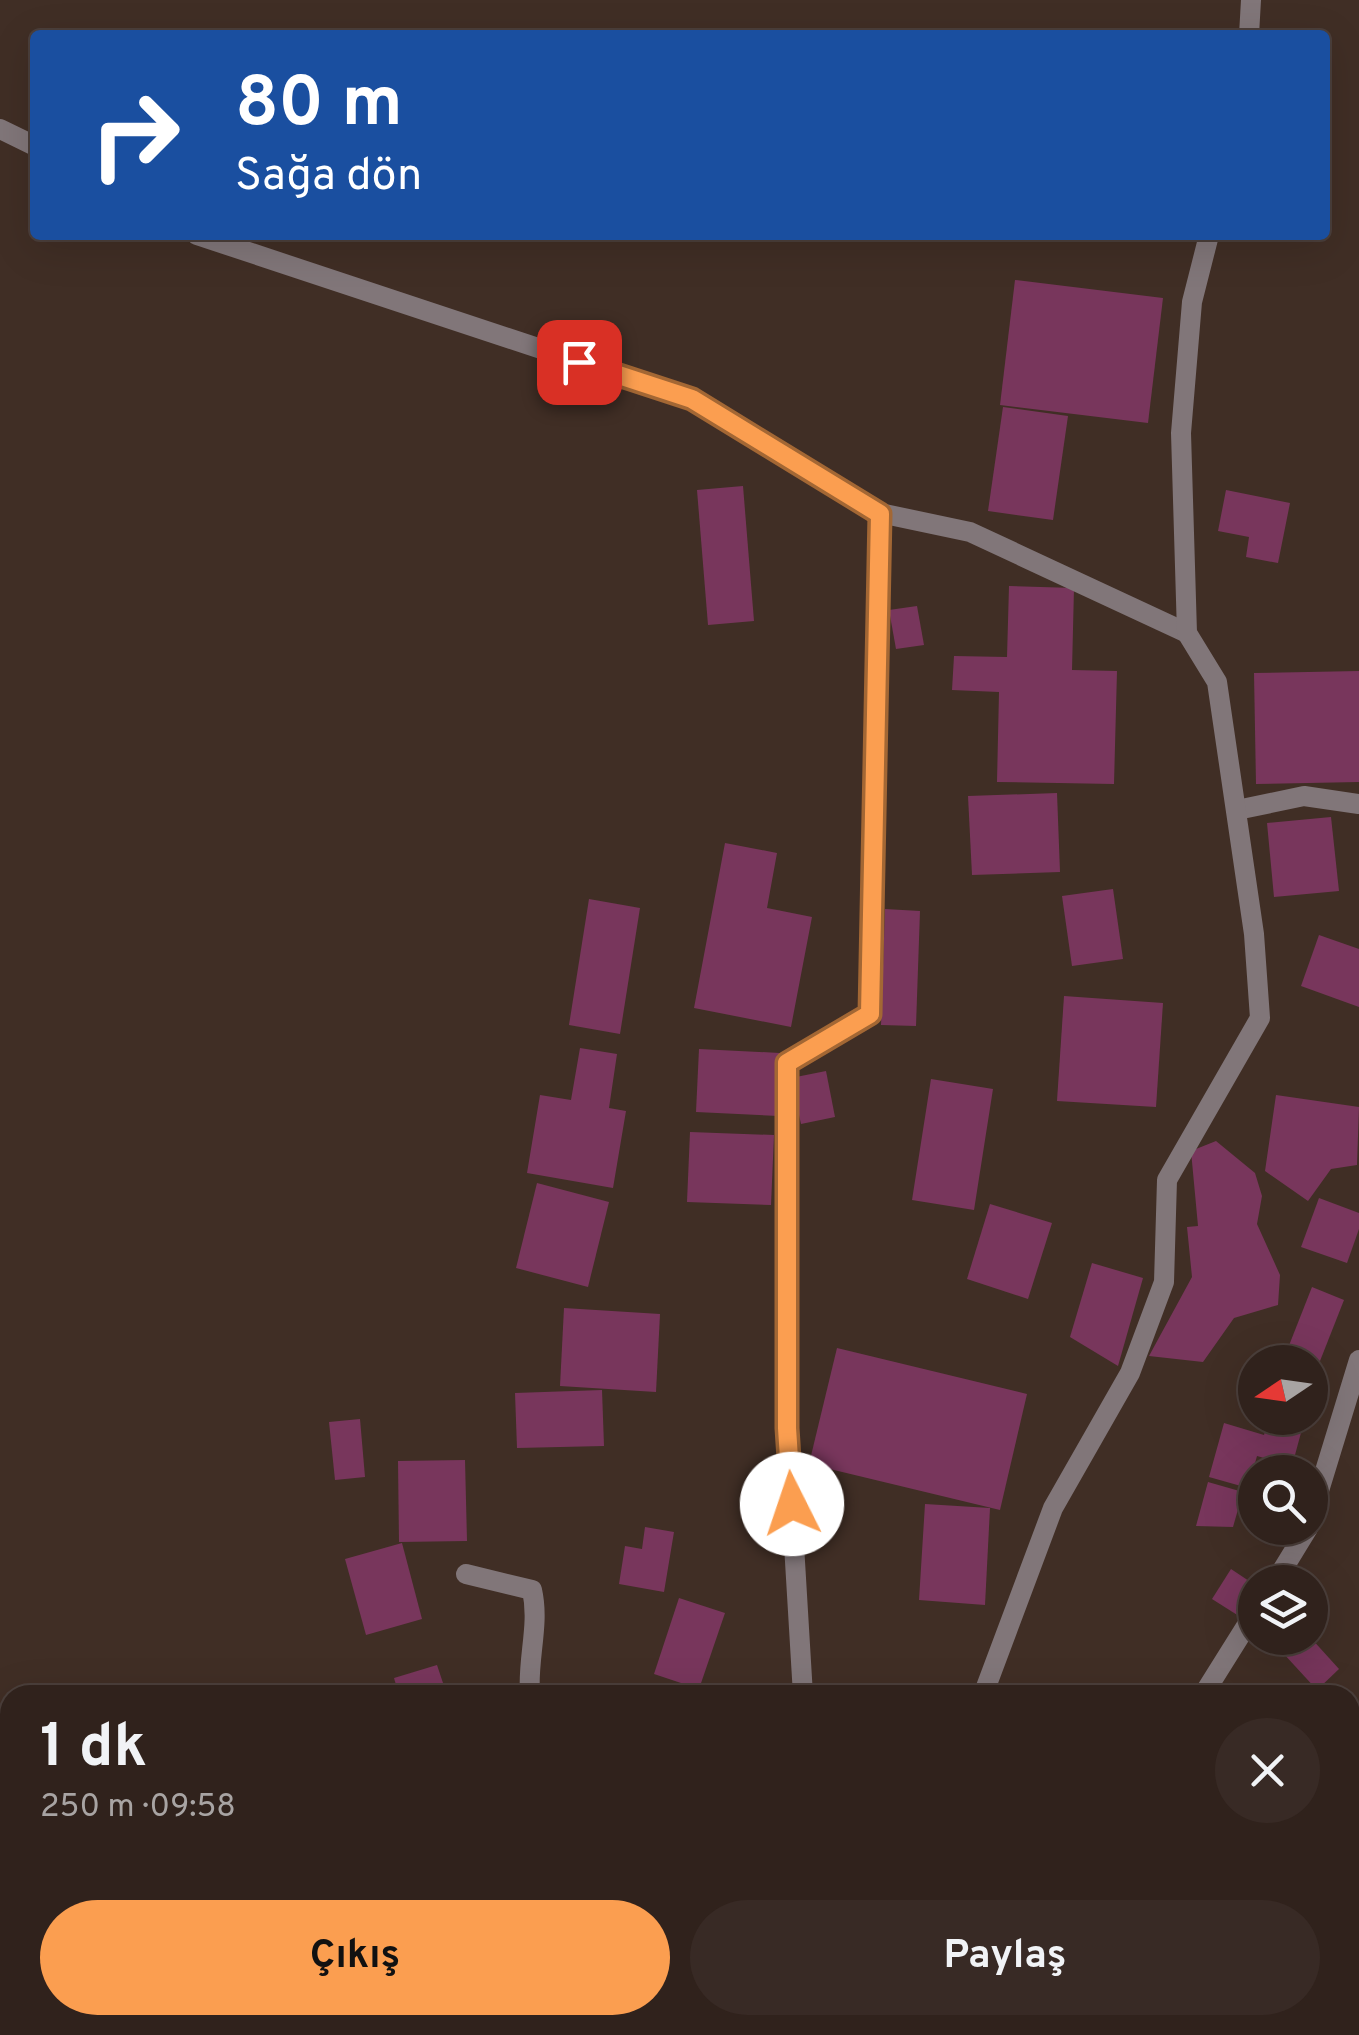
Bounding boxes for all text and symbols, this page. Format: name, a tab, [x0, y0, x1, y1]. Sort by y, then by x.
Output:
text: 80 m	[235, 62, 403, 151]
icon: right	[70, 70, 200, 200]
text: Sağa dön	[235, 149, 422, 206]
pin	[537, 320, 622, 405]
icon: arrive	[552, 335, 607, 390]
north arrow	[1238, 1345, 1328, 1435]
map controls	[1238, 1345, 1328, 1655]
position arrow	[740, 1452, 844, 1556]
button: search	[1238, 1455, 1328, 1545]
button: layers	[1238, 1565, 1328, 1655]
text: 1 dk	[40, 1712, 147, 1788]
button: close	[1215, 1718, 1320, 1823]
text: 250 m · 09:58	[40, 1788, 236, 1828]
button: Çıkış	[40, 1900, 670, 2015]
button: Paylaş	[690, 1900, 1320, 2015]

